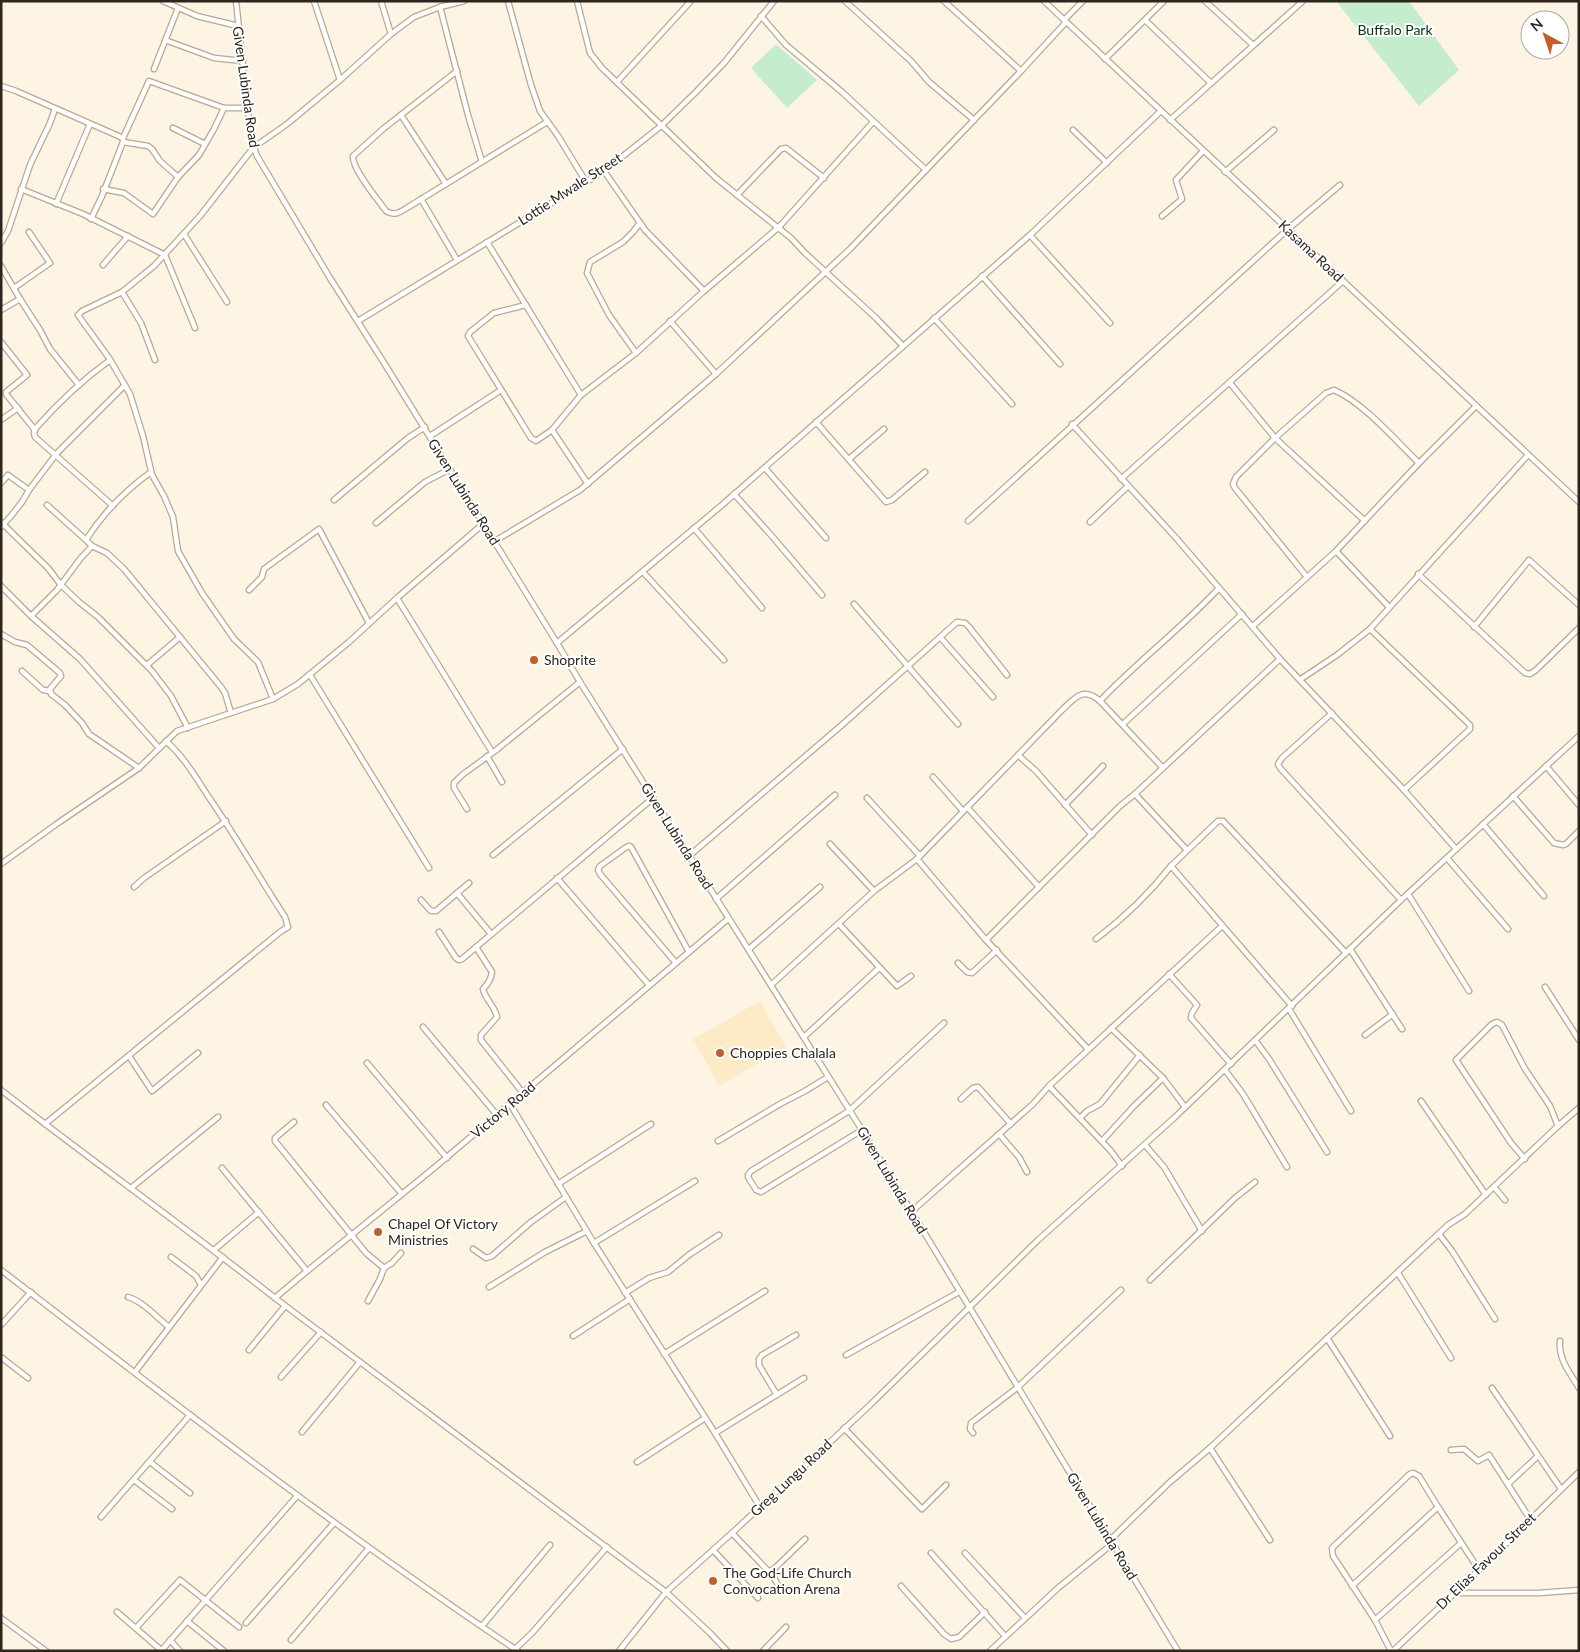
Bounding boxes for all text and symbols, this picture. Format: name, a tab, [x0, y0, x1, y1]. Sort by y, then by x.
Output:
north arrow	[1520, 10, 1570, 60]
text: N	[1527, 15, 1546, 35]
park label: Buffalo Park	[1357, 21, 1433, 38]
street label: Given Lubinda Road	[230, 25, 263, 149]
street label: Lottie Mwale Street	[515, 149, 625, 228]
street label: Kasama Road	[1275, 216, 1347, 285]
street label: Given Lubinda Road	[425, 435, 504, 548]
place label: Shoprite	[544, 651, 596, 668]
marker: Shoprite	[528, 654, 540, 666]
street label: Given Lubinda Road	[638, 779, 717, 892]
place label: Choppies Chalala	[730, 1044, 836, 1061]
marker: Choppies Chalala	[714, 1047, 726, 1059]
street label: Victory Road	[467, 1078, 538, 1142]
street label: Given Lubinda Road	[854, 1123, 931, 1237]
place label: Chapel Of Victory Ministries	[388, 1215, 499, 1248]
marker: Chapel Of Victory Ministries	[372, 1226, 384, 1238]
street label: Greg Lungu Road	[746, 1436, 835, 1520]
street label: Given Lubinda Road	[1064, 1469, 1141, 1583]
street label: Dr Elias Favour Street	[1432, 1509, 1539, 1613]
place label: The God-Life Church Convocation Arena	[723, 1564, 852, 1597]
marker: The God-Life Church Convocation Arena	[707, 1575, 719, 1587]

